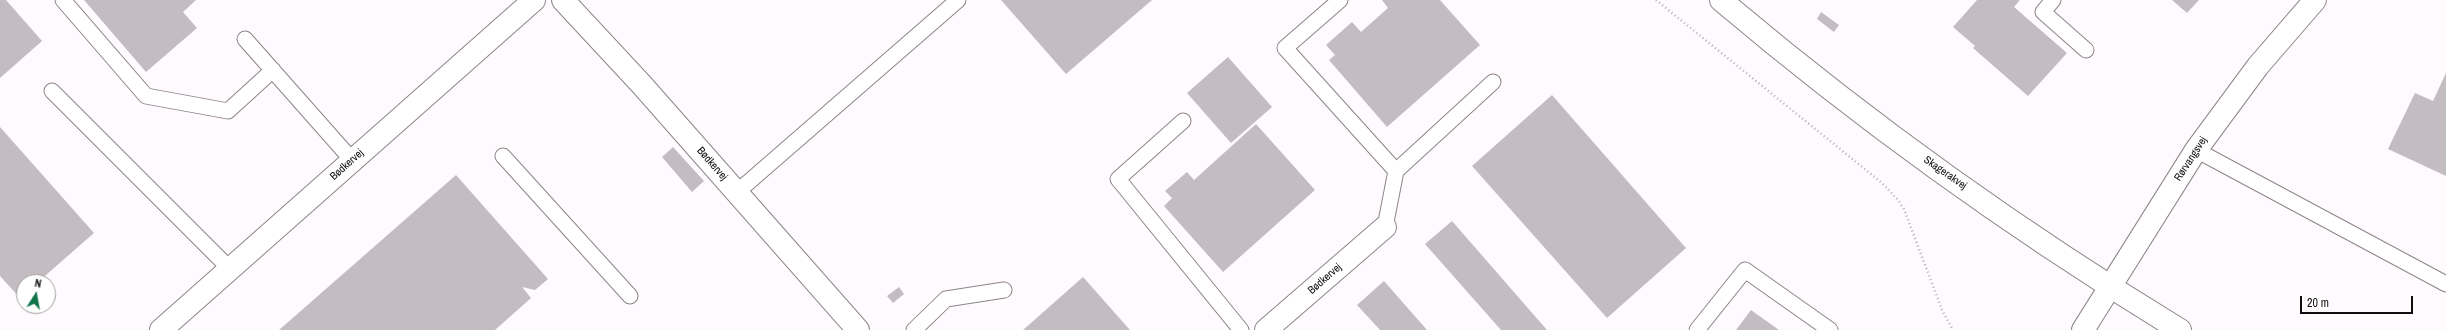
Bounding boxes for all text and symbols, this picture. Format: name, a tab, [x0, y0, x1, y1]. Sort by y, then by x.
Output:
street label: Rørvangsvej	[2172, 134, 2210, 184]
street label: Bødkervej	[694, 145, 730, 183]
street label: Bødkervej	[328, 147, 366, 183]
street label: Skagerakvej	[1921, 153, 1969, 193]
street label: Bødkervej	[1306, 261, 1344, 297]
north arrow	[16, 274, 56, 314]
text: N	[34, 276, 43, 291]
scale bar	[2302, 288, 2415, 314]
text: 20 m	[2307, 295, 2329, 311]

